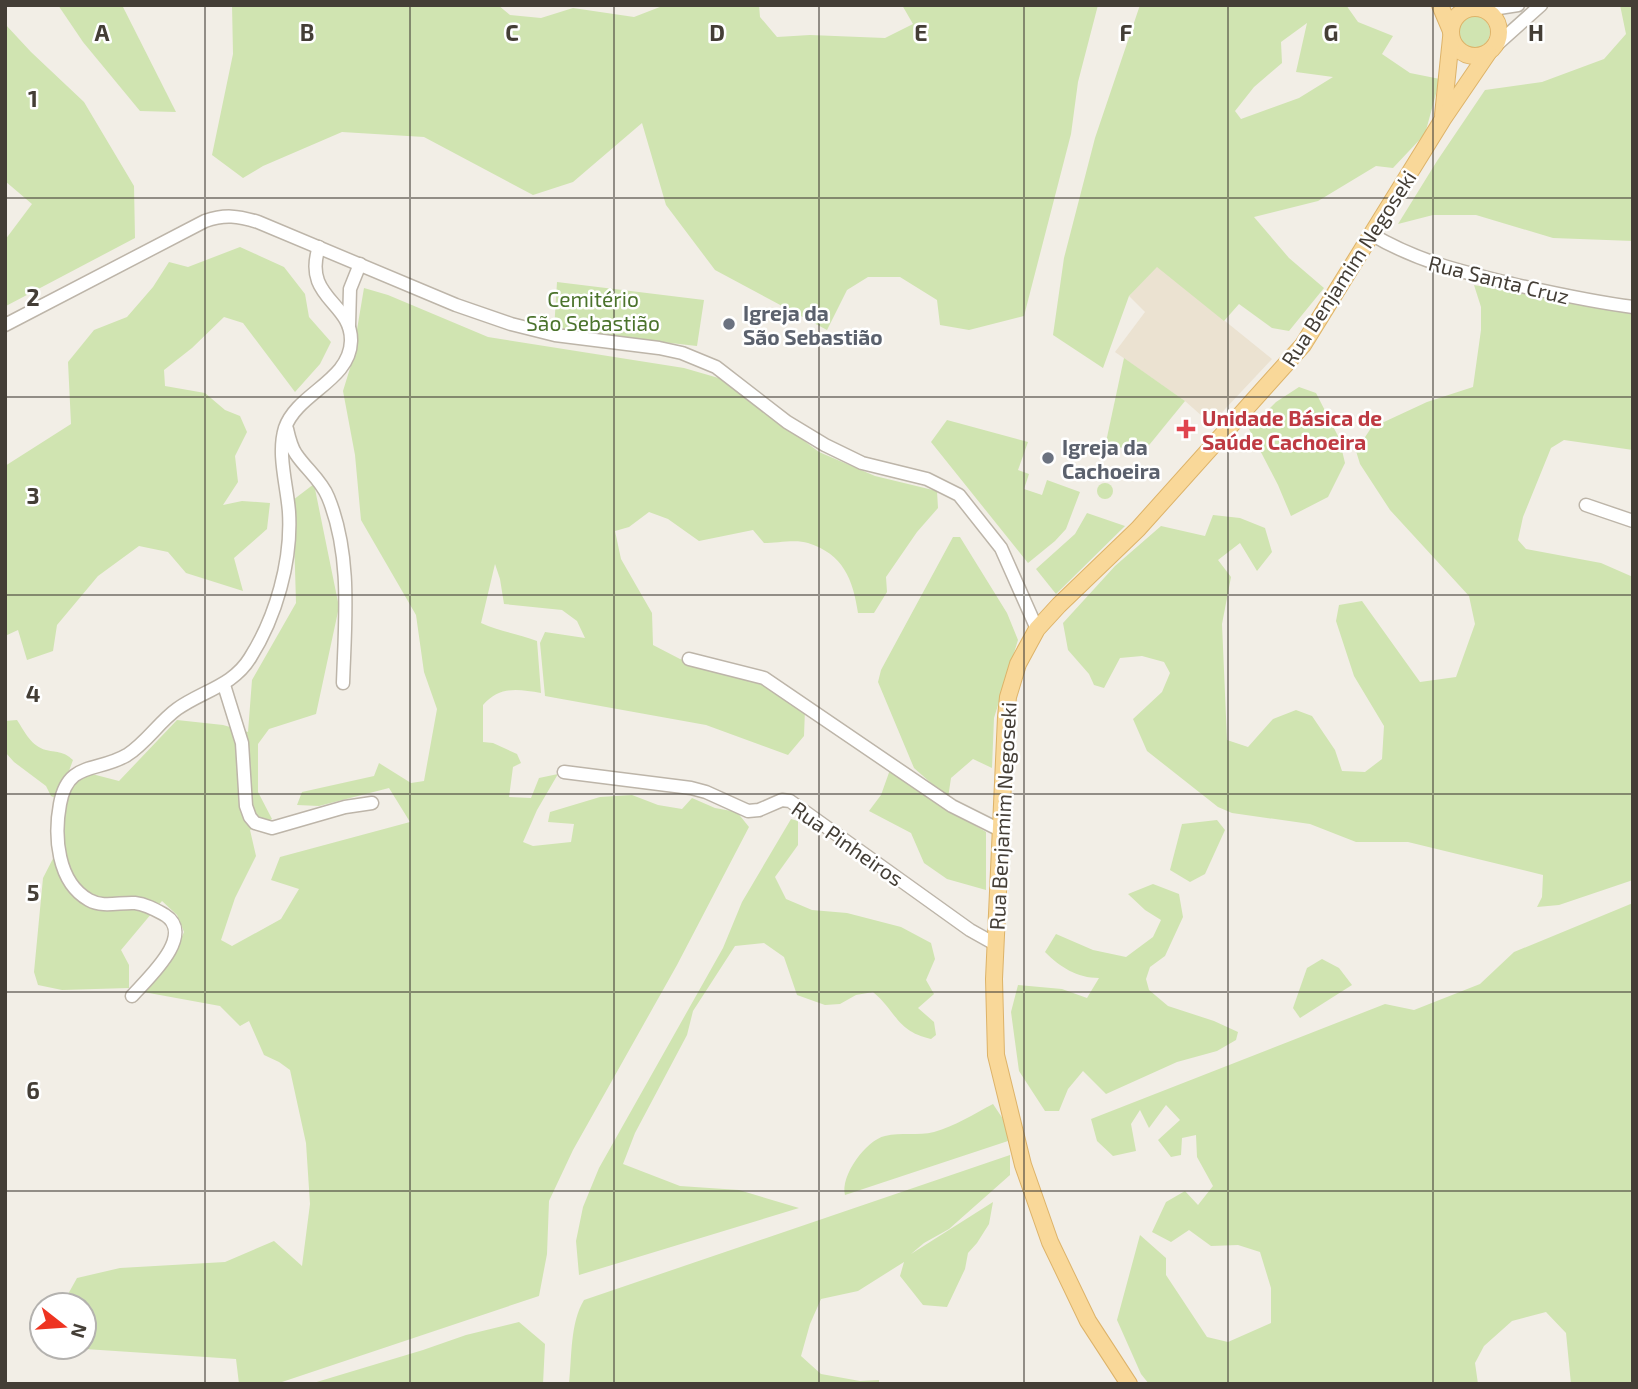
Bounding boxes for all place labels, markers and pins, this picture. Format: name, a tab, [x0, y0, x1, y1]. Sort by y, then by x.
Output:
place label: Igreja da São Sebastião	[743, 300, 883, 349]
marker: Igreja da São Sebastião	[721, 316, 737, 332]
place label: Unidade Básica de Saúde Cachoeira	[1202, 405, 1382, 454]
marker: Unidade Básica de Saúde Cachoeira	[1176, 419, 1196, 439]
place label: Igreja da Cachoeira	[1062, 434, 1161, 483]
marker: Igreja da Cachoeira	[1040, 450, 1056, 466]

